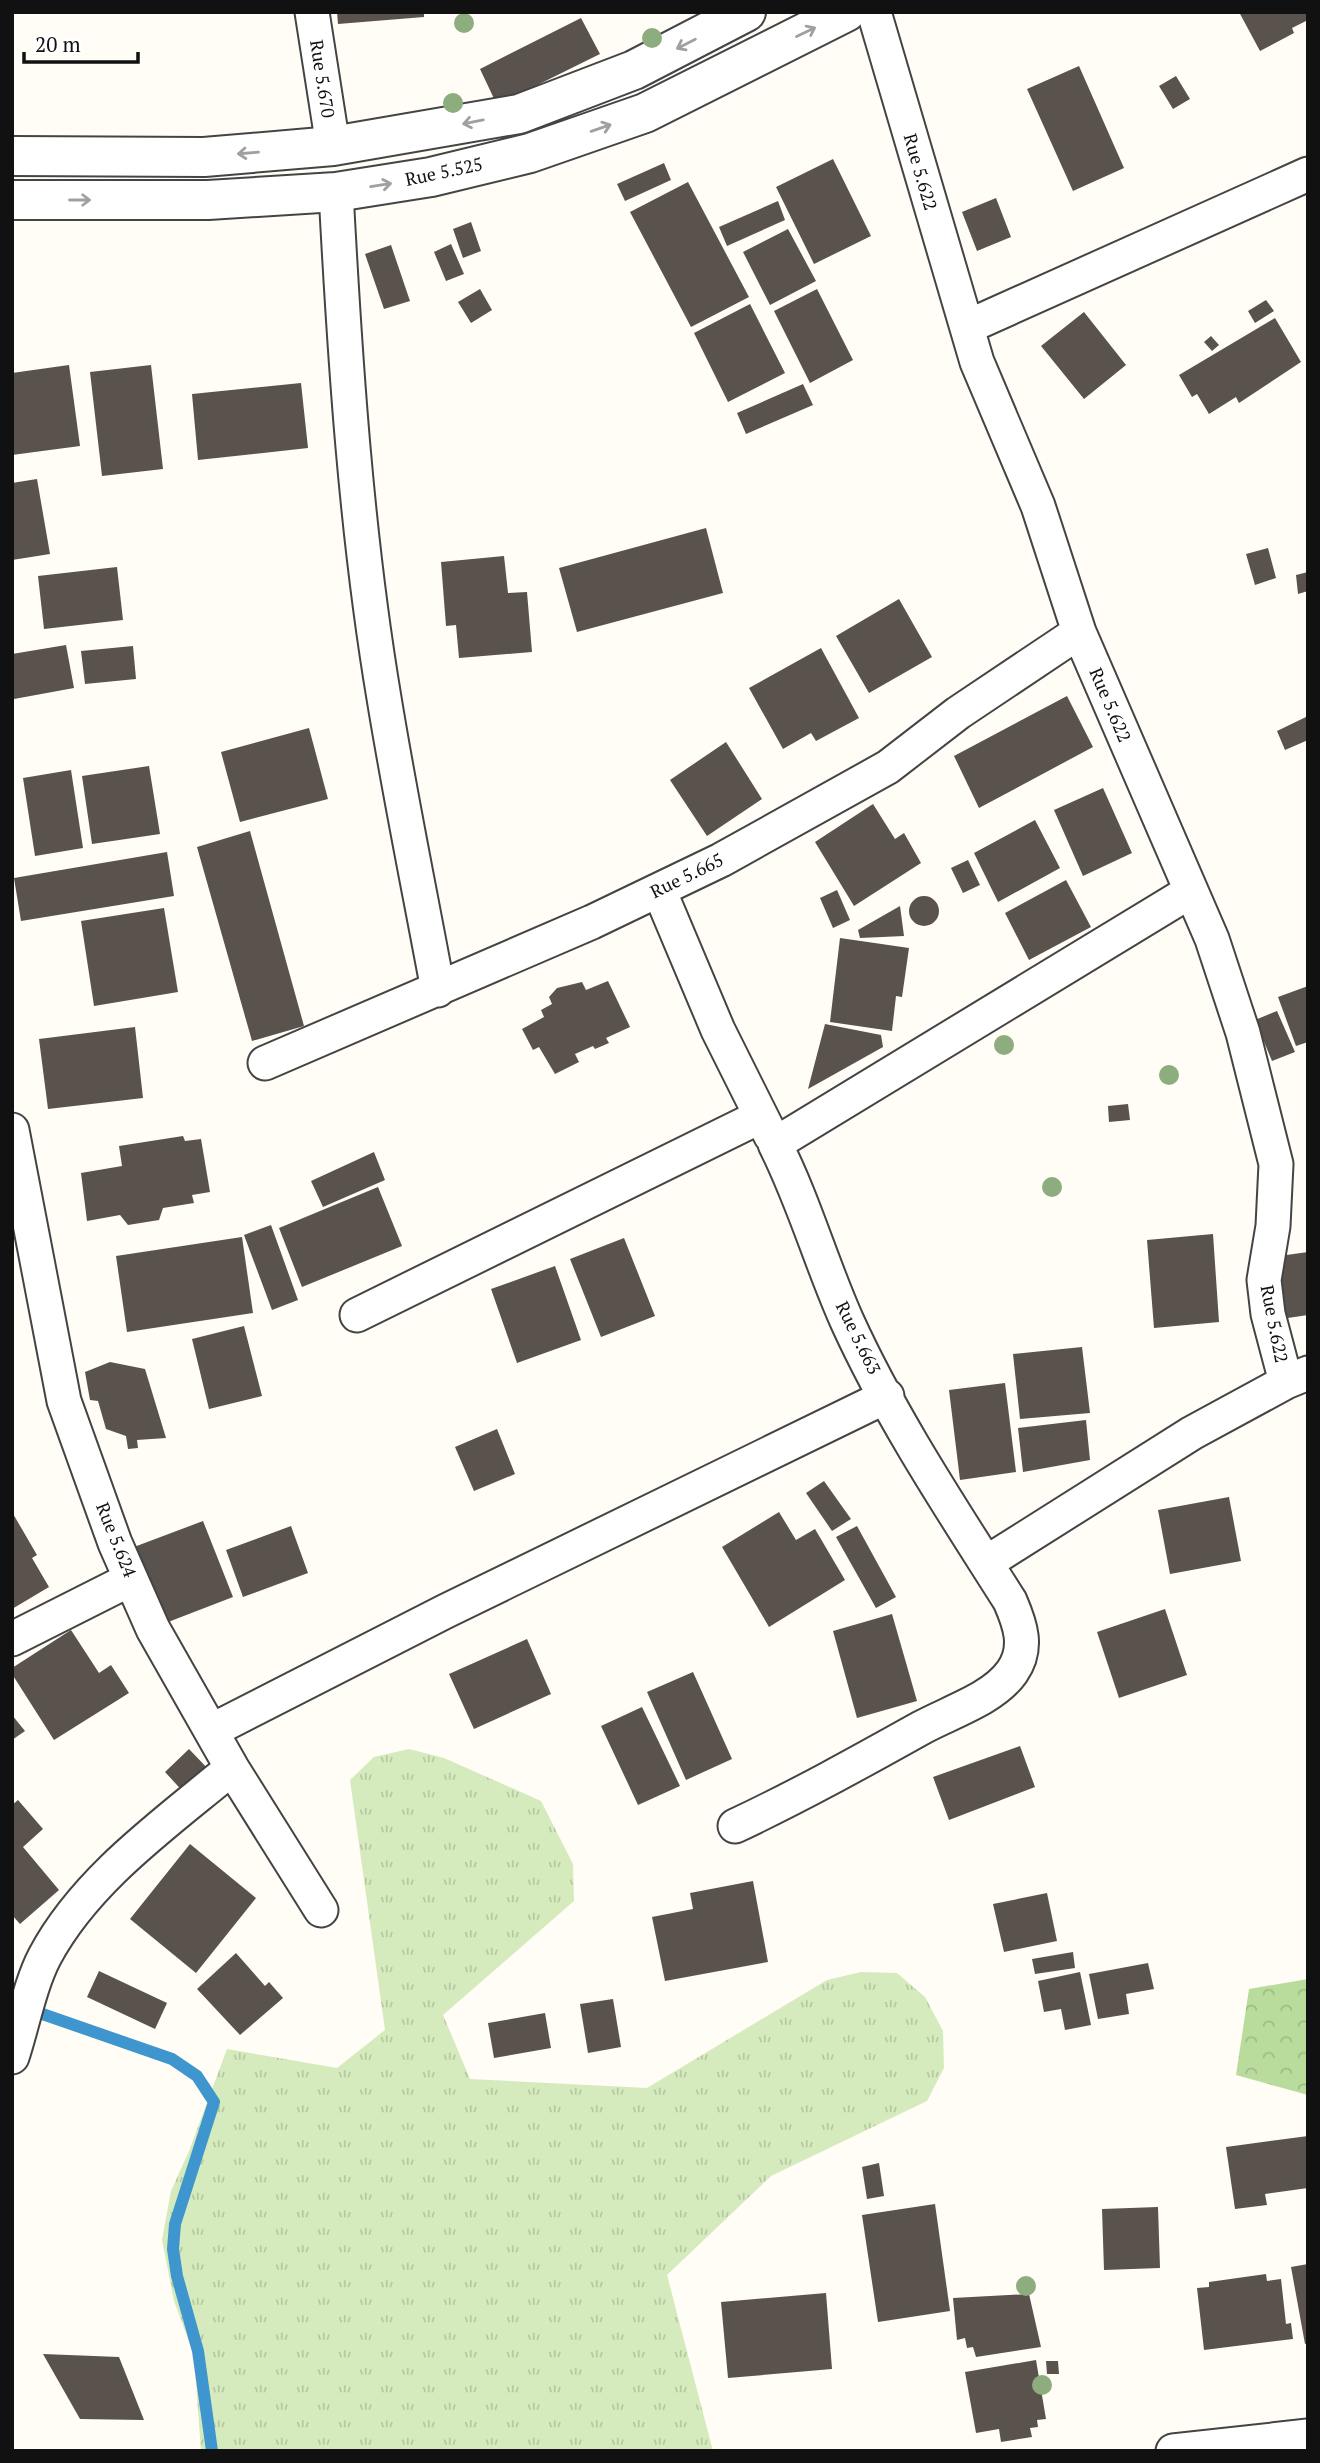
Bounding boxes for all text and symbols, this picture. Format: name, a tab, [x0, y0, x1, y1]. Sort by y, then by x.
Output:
scale bar	[24, 21, 138, 65]
one-way arrow	[795, 24, 816, 38]
text: 20 m	[35, 30, 81, 58]
one-way arrow	[676, 37, 697, 51]
street label: Rue 5.670	[305, 38, 341, 120]
one-way arrow	[462, 116, 485, 130]
one-way arrow	[589, 121, 611, 133]
street label: Rue 5.622	[899, 131, 943, 213]
one-way arrow	[237, 147, 260, 160]
street label: Rue 5.525	[403, 151, 485, 191]
one-way arrow	[369, 178, 392, 191]
one-way arrow	[69, 194, 92, 207]
street label: Rue 5.622	[1085, 664, 1137, 745]
street label: Rue 5.665	[646, 847, 727, 903]
street label: Rue 5.622	[1256, 1283, 1294, 1365]
street label: Rue 5.663	[831, 1297, 887, 1378]
street label: Rue 5.624	[91, 1499, 143, 1581]

